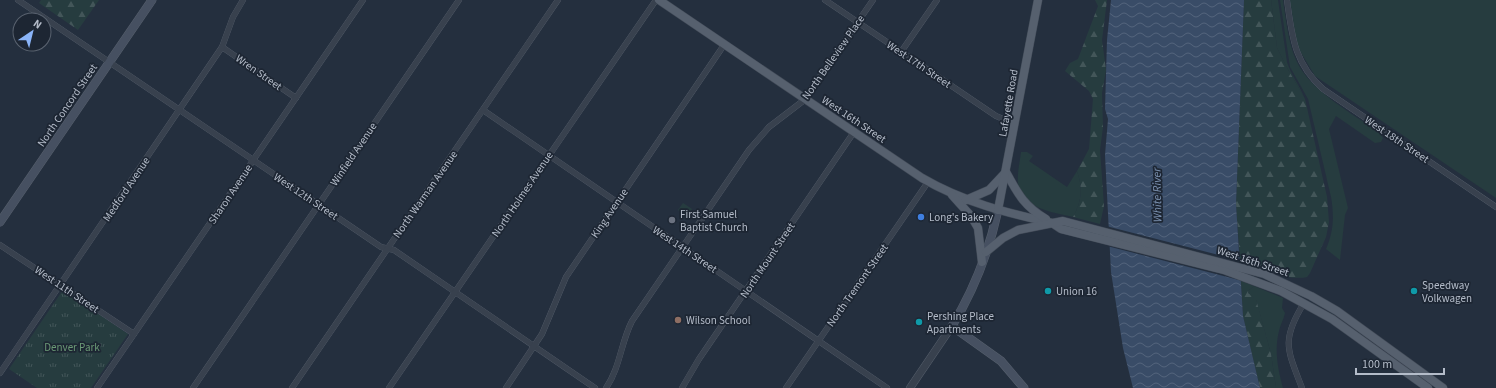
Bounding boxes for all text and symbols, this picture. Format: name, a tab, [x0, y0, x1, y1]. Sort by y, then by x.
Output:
north arrow	[12, 12, 52, 52]
street label: North Belleview Place	[799, 12, 869, 103]
text: N	[30, 16, 45, 32]
street label: West 17th Street	[884, 37, 954, 92]
street label: Wren Street	[232, 51, 285, 94]
street label: North Concord Street	[34, 60, 101, 150]
street label: Lafayette Road	[995, 68, 1022, 138]
street label: West 16th Street	[819, 92, 889, 147]
street label: West 18th Street	[1362, 112, 1432, 167]
street label: Winfield Avenue	[327, 119, 381, 189]
street label: North Warman Avenue	[390, 147, 462, 241]
street label: North Holmes Avenue	[488, 148, 557, 240]
street label: Medford Avenue	[99, 154, 154, 224]
street label: Sharon Avenue	[205, 161, 256, 227]
water label: White River	[1149, 167, 1166, 223]
street label: West 12th Street	[271, 169, 341, 224]
street label: King Avenue	[587, 185, 632, 241]
place label: First Samuel Baptist Church	[680, 207, 748, 235]
place label: Long's Bakery	[929, 210, 993, 225]
marker: Long's Bakery	[916, 212, 926, 222]
marker: First Samuel Baptist Church	[667, 215, 677, 225]
street label: North Mount Street	[737, 219, 798, 301]
street label: West 14th Street	[650, 222, 720, 277]
street label: North Tremont Street	[823, 241, 892, 330]
street label: West 16th Street	[1215, 243, 1291, 280]
street label: West 11th Street	[32, 262, 102, 317]
place label: Speedway Volkwagen	[1422, 278, 1472, 306]
place label: Union 16	[1056, 284, 1097, 299]
marker: Union 16	[1043, 286, 1053, 296]
marker: Speedway Volkwagen	[1409, 286, 1419, 296]
place label: Pershing Place Apartments	[927, 309, 995, 337]
place label: Wilson School	[686, 313, 751, 328]
marker: Wilson School	[673, 315, 683, 325]
marker: Pershing Place Apartments	[914, 317, 924, 327]
park label: Denver Park	[44, 340, 100, 355]
scale bar	[1356, 350, 1444, 376]
text: 100 m	[1362, 356, 1392, 373]

